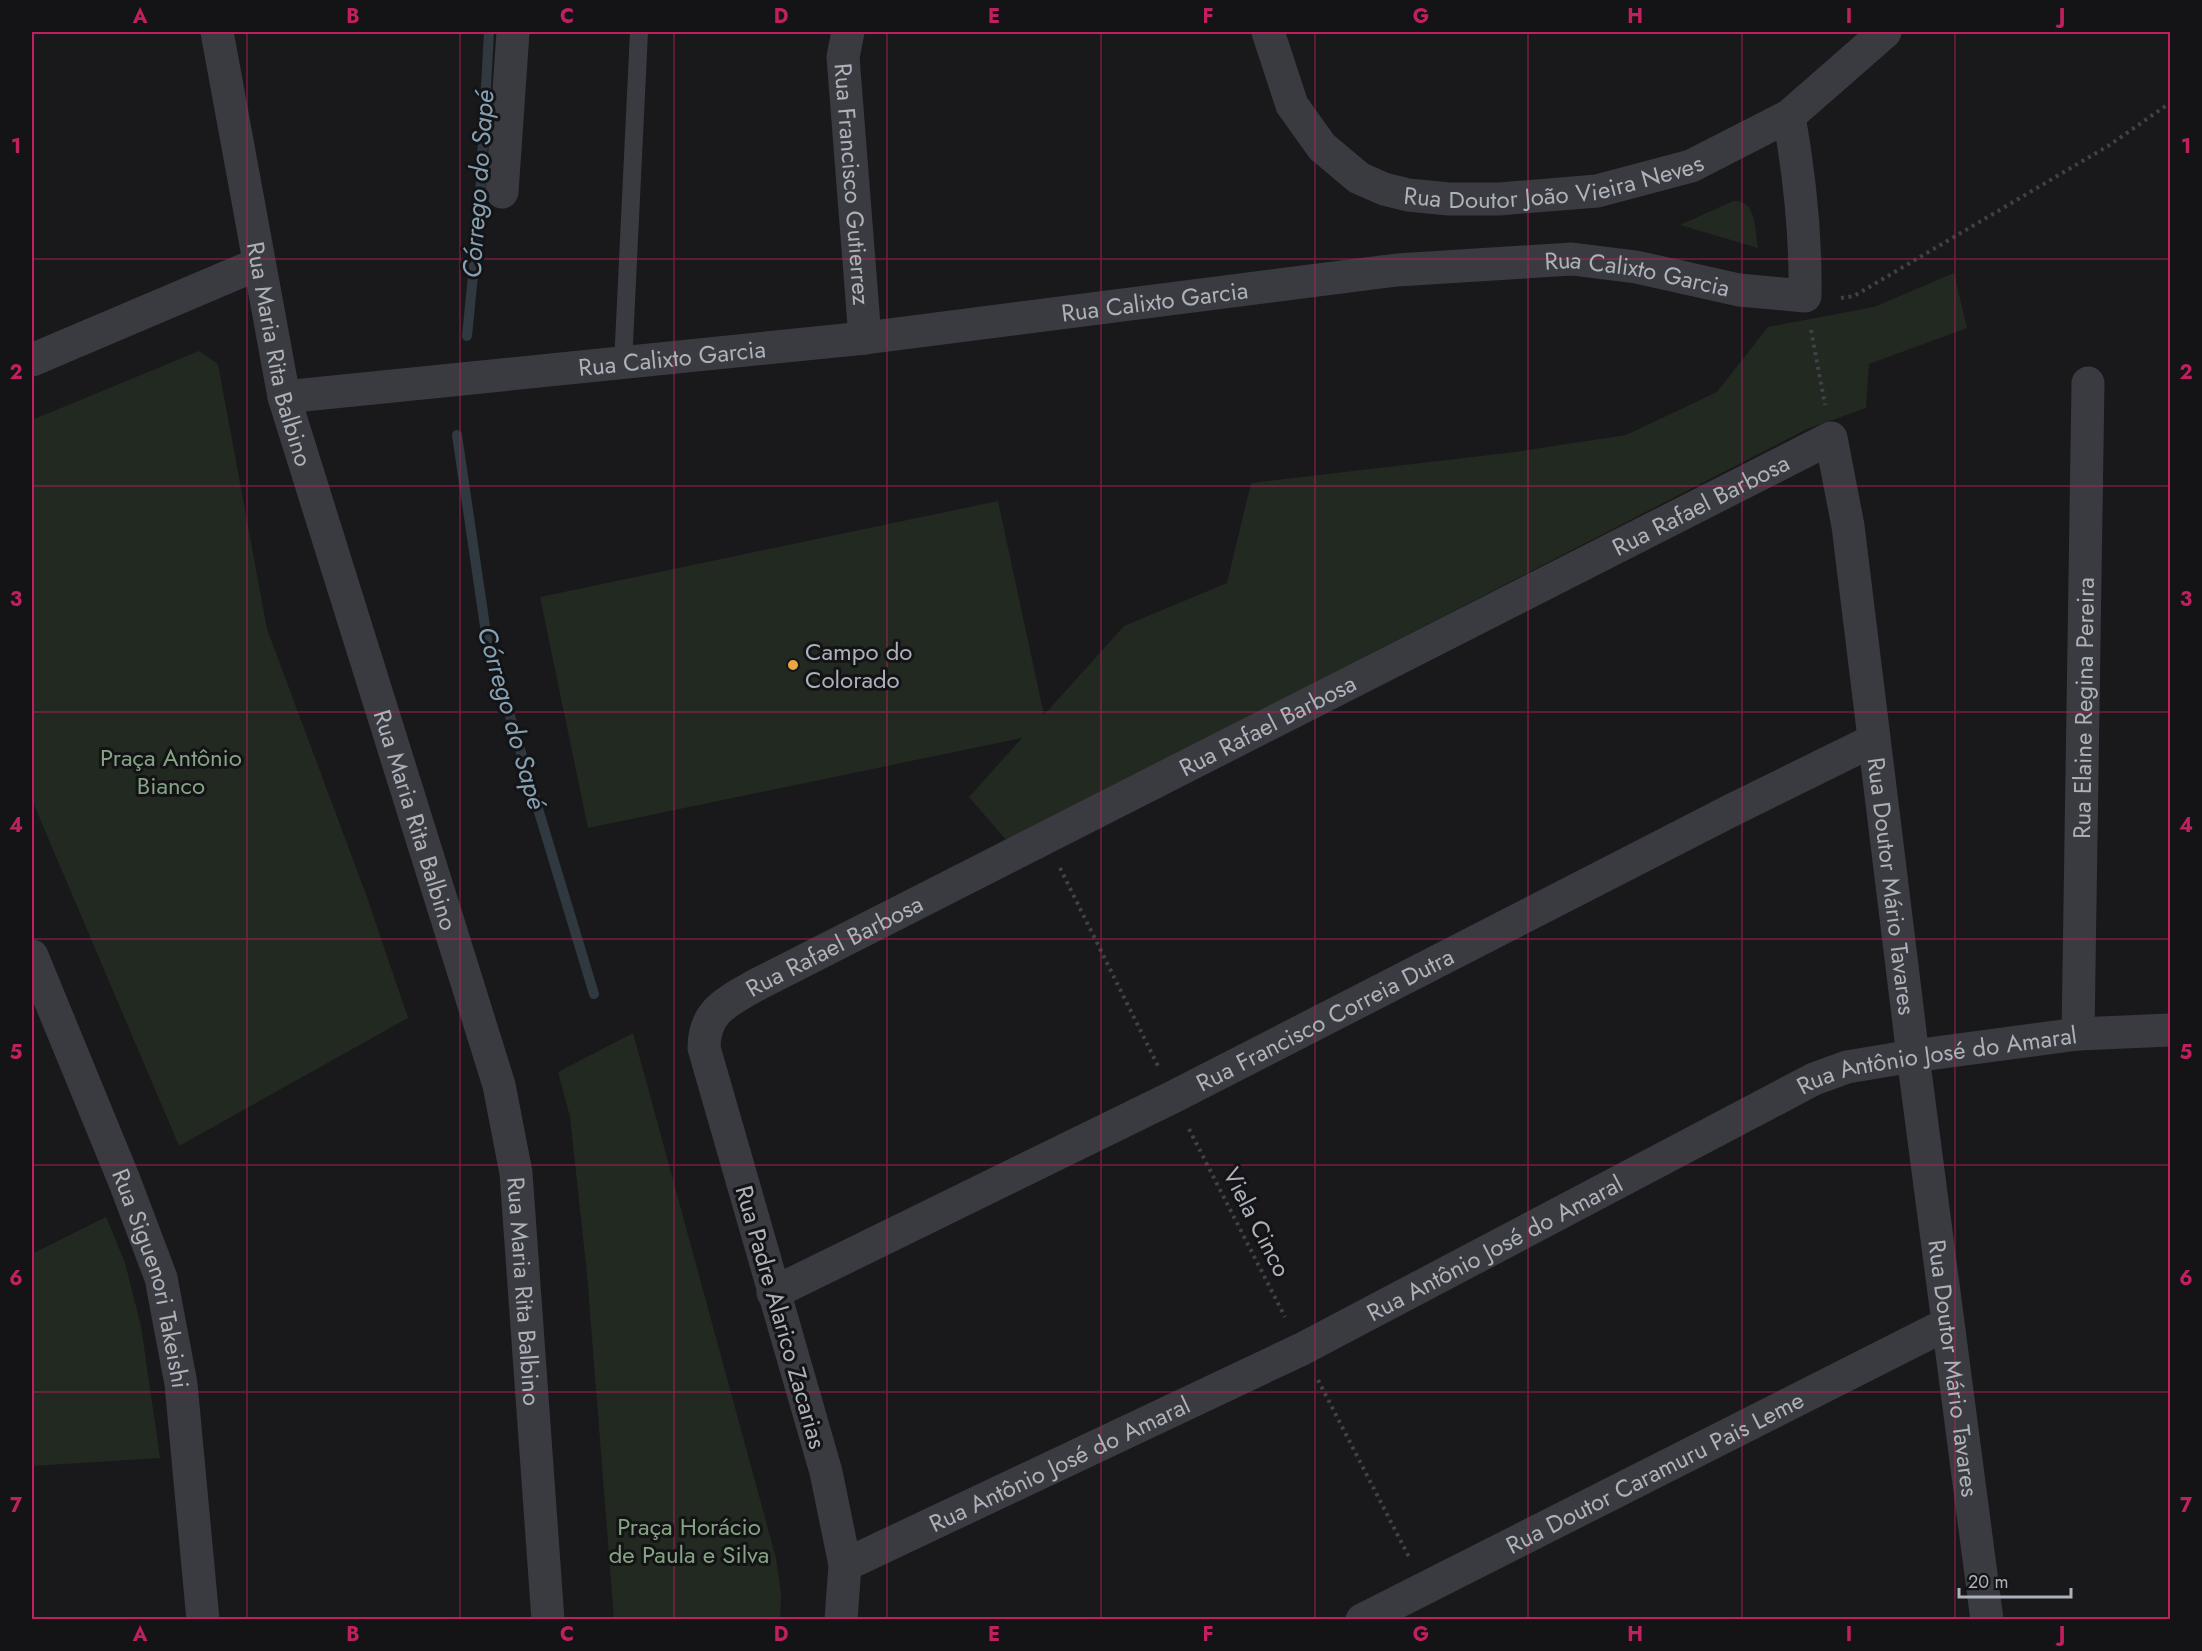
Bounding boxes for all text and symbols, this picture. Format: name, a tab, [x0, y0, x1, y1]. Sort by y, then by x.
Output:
text: A	[132, 2, 148, 31]
text: B	[346, 2, 360, 31]
text: C	[560, 2, 574, 31]
text: D	[774, 2, 788, 31]
text: E	[988, 2, 1000, 31]
text: F	[1202, 2, 1214, 31]
text: G	[1413, 2, 1429, 31]
text: H	[1627, 2, 1643, 31]
text: I	[1846, 2, 1852, 31]
text: J	[2055, 2, 2065, 31]
street label: Rua Francisco Gutierrez	[826, 62, 880, 306]
water label: Córrego do Sapé	[452, 88, 504, 279]
text: 1	[11, 132, 21, 161]
text: 1	[2181, 132, 2191, 161]
street label: Rua Doutor João Vieira Neves	[1402, 145, 1709, 217]
street label: Rua Maria Rita Balbino	[238, 239, 322, 471]
street label: Rua Calixto Garcia	[1543, 241, 1733, 305]
street label: Rua Calixto Garcia	[1059, 272, 1250, 330]
street label: Rua Calixto Garcia	[577, 331, 767, 385]
text: 2	[9, 358, 23, 387]
text: 2	[2179, 358, 2193, 387]
street label: Rua Rafael Barbosa	[1606, 445, 1795, 564]
street label: Rua Elaine Regina Pereira	[2063, 577, 2103, 839]
text: 3	[10, 585, 22, 614]
text: 3	[2180, 585, 2192, 614]
water label: Córrego do Sapé	[468, 622, 557, 815]
place label: Campo do Colorado	[805, 634, 912, 697]
marker: Campo do Colorado	[786, 658, 800, 672]
street label: Rua Rafael Barbosa	[1173, 665, 1362, 785]
street label: Rua Maria Rita Balbino	[365, 705, 467, 934]
park label: Praça Antônio Bianco	[100, 740, 242, 803]
street label: Rua Doutor Mário Tavares	[1859, 755, 1925, 1017]
text: 4	[9, 811, 23, 840]
text: 4	[2179, 811, 2193, 840]
street label: Rua Rafael Barbosa	[739, 886, 929, 1005]
street label: Rua Francisco Correia Dutra	[1190, 938, 1460, 1100]
street label: Rua Antônio José do Amaral	[1790, 1017, 2079, 1103]
text: 5	[10, 1038, 23, 1067]
text: 5	[2180, 1038, 2193, 1067]
street label: Viela Cinco	[1214, 1161, 1300, 1283]
street label: Rua Siguenori Takeishi	[104, 1163, 199, 1390]
street label: Rua Antônio José do Amaral	[1360, 1166, 1629, 1329]
street label: Rua Maria Rita Balbino	[499, 1176, 550, 1407]
street label: Rua Padre Alarico Zacarias	[727, 1181, 835, 1453]
street label: Rua Doutor Mário Tavares	[1920, 1237, 1988, 1499]
text: 6	[9, 1264, 23, 1293]
text: 6	[2179, 1264, 2193, 1293]
street label: Rua Doutor Caramuru Pais Leme	[1500, 1382, 1810, 1562]
street label: Rua Antônio José do Amaral	[923, 1387, 1196, 1540]
text: 7	[10, 1491, 23, 1520]
text: 7	[2180, 1491, 2193, 1520]
park label: Praça Horácio de Paula e Silva	[609, 1509, 769, 1572]
scale bar	[1959, 1561, 2072, 1599]
text: 20 m	[1968, 1569, 2008, 1595]
text: A	[132, 1620, 148, 1649]
text: B	[346, 1620, 360, 1649]
text: C	[560, 1620, 574, 1649]
text: D	[774, 1620, 788, 1649]
text: E	[988, 1620, 1000, 1649]
text: F	[1202, 1620, 1214, 1649]
text: G	[1413, 1620, 1429, 1649]
text: H	[1627, 1620, 1643, 1649]
text: I	[1846, 1620, 1852, 1649]
text: J	[2055, 1620, 2065, 1649]

